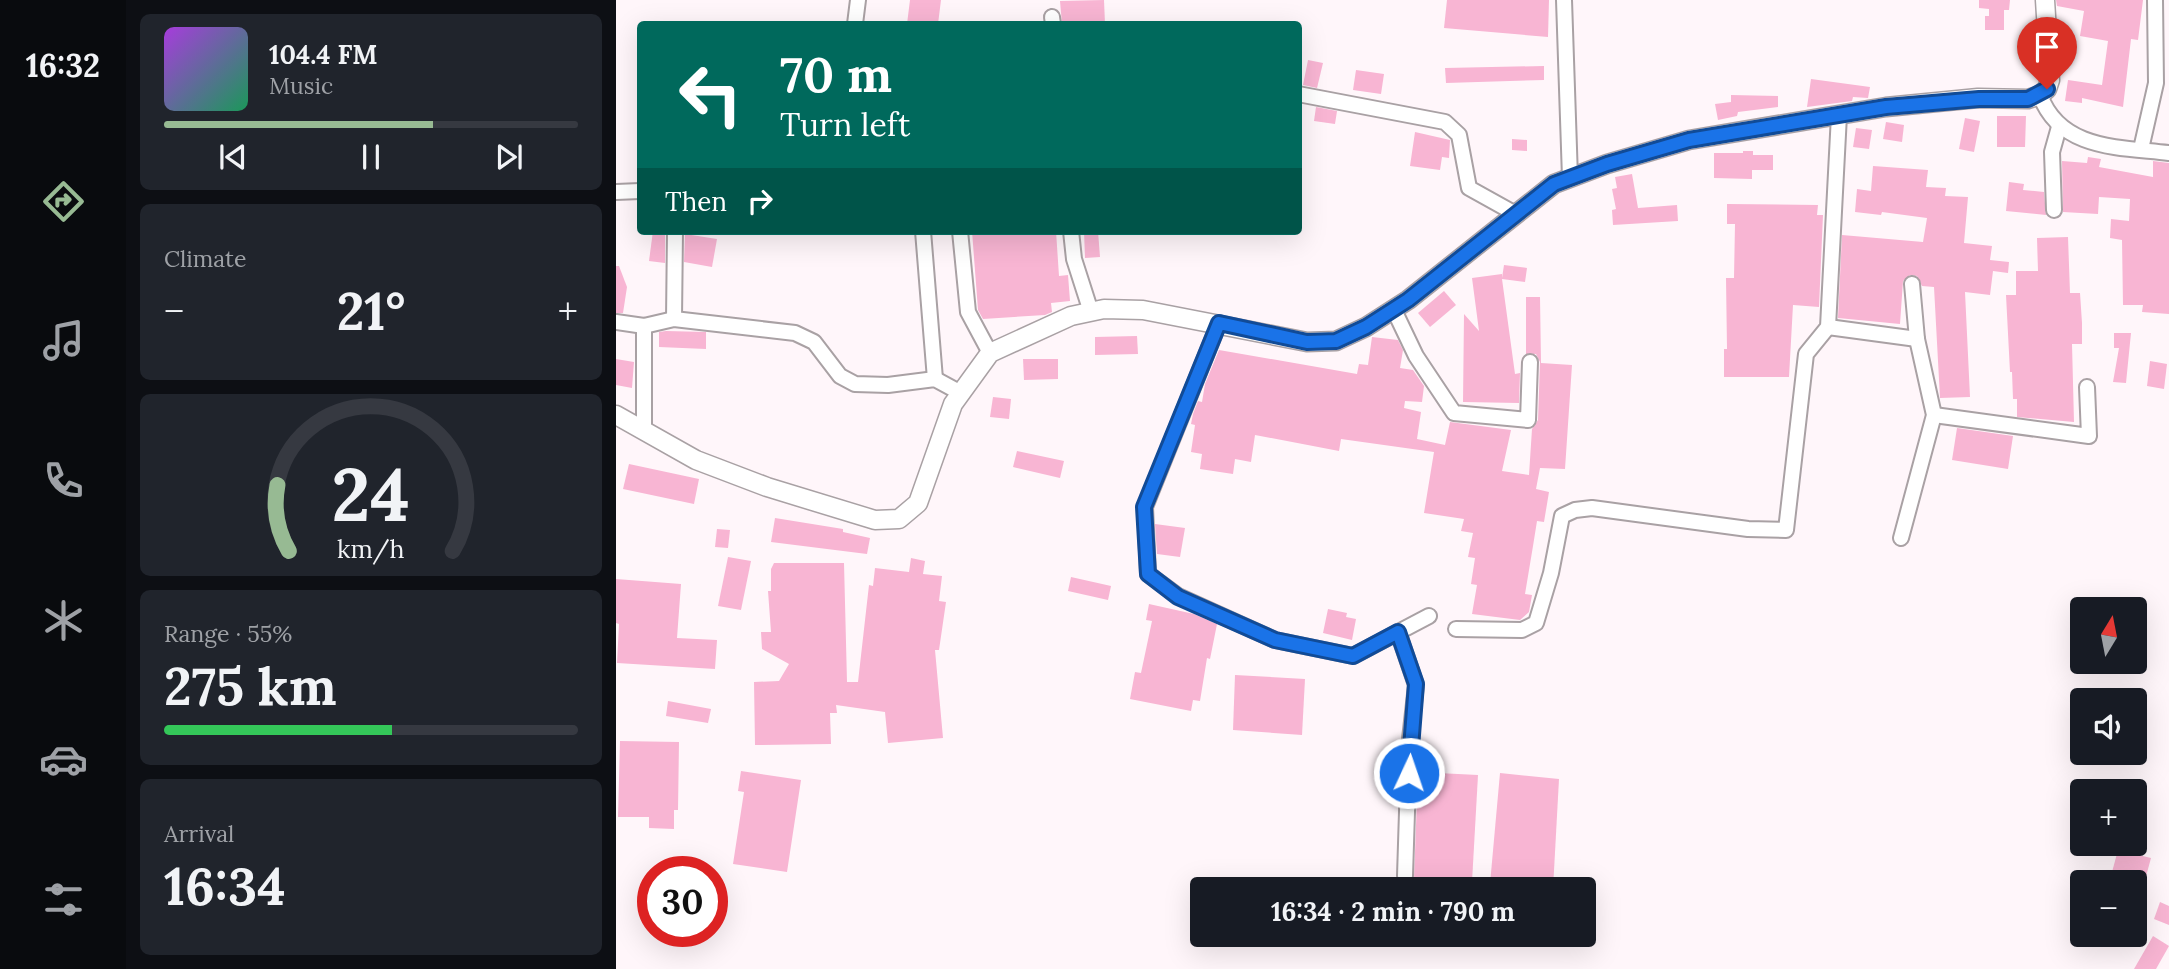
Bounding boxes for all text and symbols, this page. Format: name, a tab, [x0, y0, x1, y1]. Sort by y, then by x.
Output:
pin	[2017, 17, 2077, 89]
icon: arrive	[2028, 28, 2066, 66]
text: 104.4 FM	[269, 38, 378, 71]
text: 70 m	[780, 43, 892, 105]
text: 16:32	[26, 45, 100, 86]
icon: left	[665, 49, 756, 140]
text: Music	[269, 71, 333, 100]
text: Turn left	[780, 104, 910, 145]
icon: previous	[214, 138, 252, 176]
icon: pause	[352, 138, 390, 176]
icon: next	[490, 138, 528, 176]
icon: directions	[39, 177, 88, 226]
icon: right	[741, 182, 779, 220]
text: Then	[665, 185, 727, 218]
text: Climate	[164, 244, 246, 273]
text: 21°	[337, 278, 405, 344]
text: −	[164, 287, 184, 335]
text: +	[558, 287, 578, 335]
icon: music	[39, 316, 88, 365]
text: 24	[332, 448, 410, 541]
icon: phone	[39, 456, 88, 505]
text: km/h	[337, 532, 405, 564]
icon: climate	[39, 596, 88, 645]
north arrow	[2070, 597, 2147, 674]
map controls	[2070, 597, 2147, 947]
text: Range · 55%	[164, 619, 292, 648]
text: 275 km	[164, 653, 337, 719]
button: sound	[2070, 688, 2147, 765]
icon: car	[39, 735, 88, 784]
position arrow	[1372, 736, 1446, 810]
button: +	[2070, 779, 2147, 856]
text: Arrival	[164, 819, 234, 848]
text: 16:34	[164, 853, 286, 919]
speed limit sign: 30	[637, 856, 728, 947]
button: −	[2070, 870, 2147, 947]
icon: filters	[39, 875, 88, 924]
text: 16:34 · 2 min · 790 m	[1271, 895, 1515, 928]

